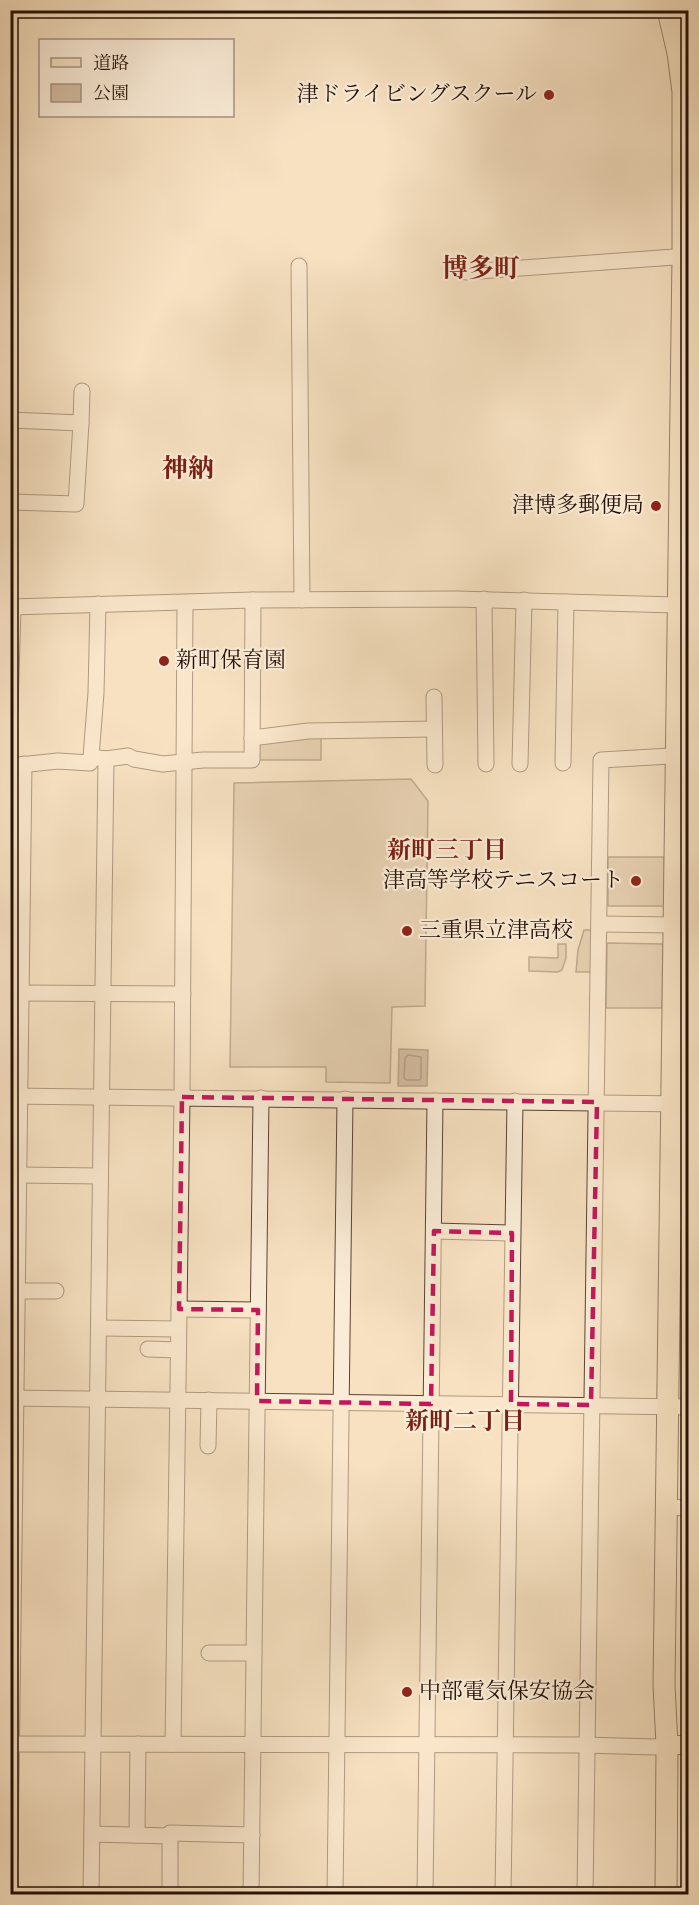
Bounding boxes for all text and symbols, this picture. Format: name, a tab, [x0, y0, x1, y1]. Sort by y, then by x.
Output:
legend	[39, 39, 234, 117]
text: 道路	[93, 53, 129, 73]
place label: 津ドライビングスクール	[297, 82, 537, 106]
text: 公園	[93, 84, 129, 103]
marker: 津ドライビングスクール	[542, 88, 556, 102]
district label: 博多町	[442, 254, 520, 283]
district label: 神納	[162, 454, 214, 483]
place label: 津博多郵便局	[512, 493, 644, 517]
marker: 津博多郵便局	[649, 499, 663, 513]
place label: 新町保育園	[176, 648, 286, 672]
marker: 新町保育園	[157, 654, 171, 668]
district label: 新町三丁目	[387, 837, 507, 864]
place label: 津高等学校テニスコート	[383, 868, 624, 892]
marker: 津高等学校テニスコート	[629, 874, 643, 888]
place label: 三重県立津高校	[419, 918, 573, 942]
marker: 三重県立津高校	[400, 924, 414, 938]
district label: 新町二丁目	[405, 1408, 525, 1435]
place label: 中部電気保安協会	[419, 1679, 595, 1703]
marker: 中部電気保安協会	[400, 1685, 414, 1699]

